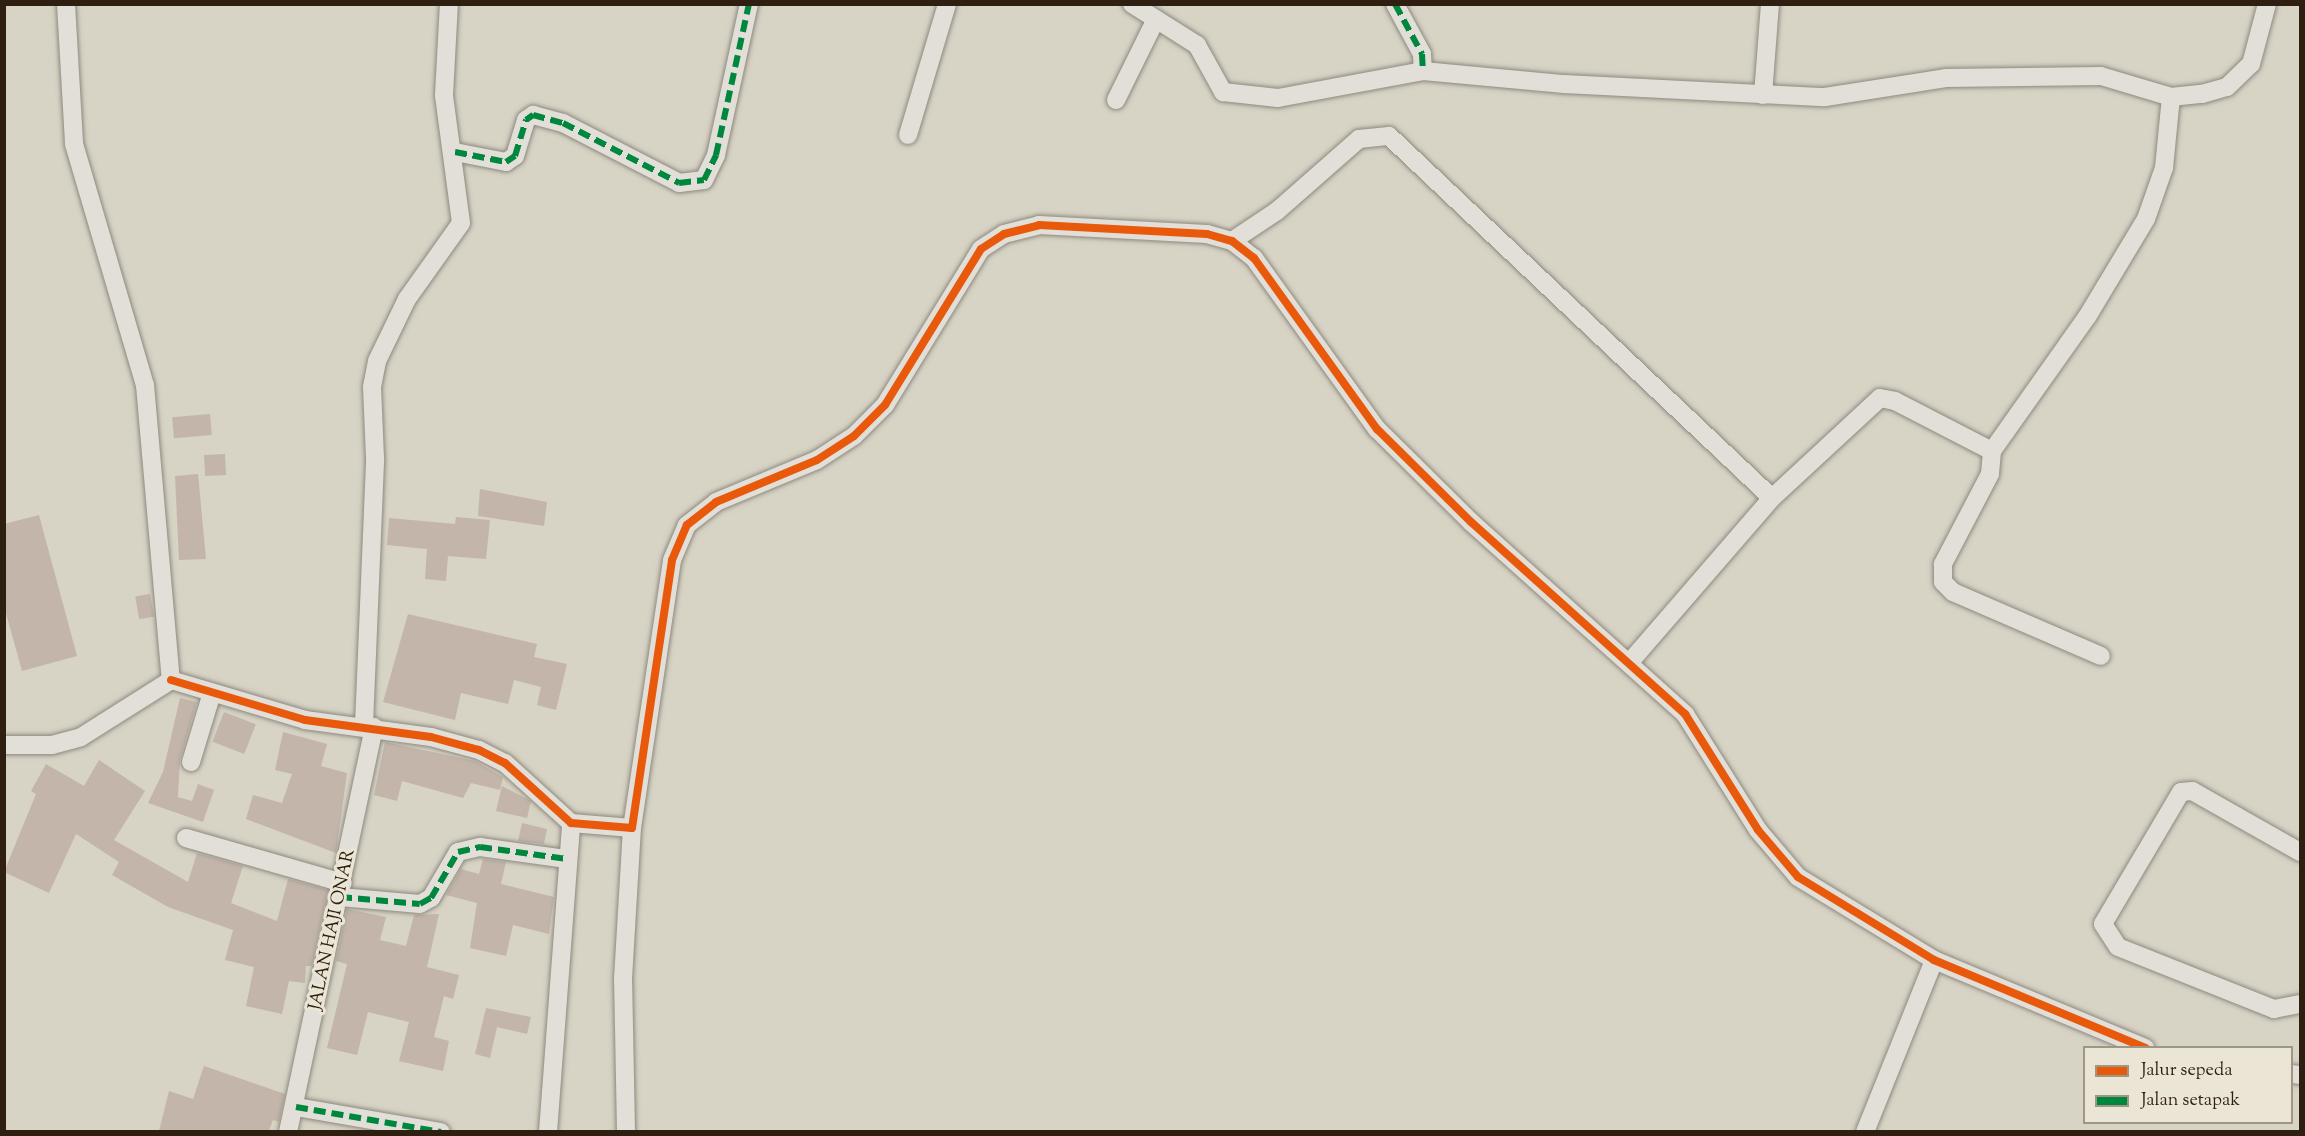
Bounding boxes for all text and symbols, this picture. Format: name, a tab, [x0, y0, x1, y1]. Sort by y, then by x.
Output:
street label: JALAN HAJI ONAR	[305, 848, 361, 1012]
legend	[2083, 1046, 2293, 1124]
text: Jalur sepeda	[2141, 1058, 2232, 1084]
text: Jalan setapak	[2141, 1088, 2240, 1114]

